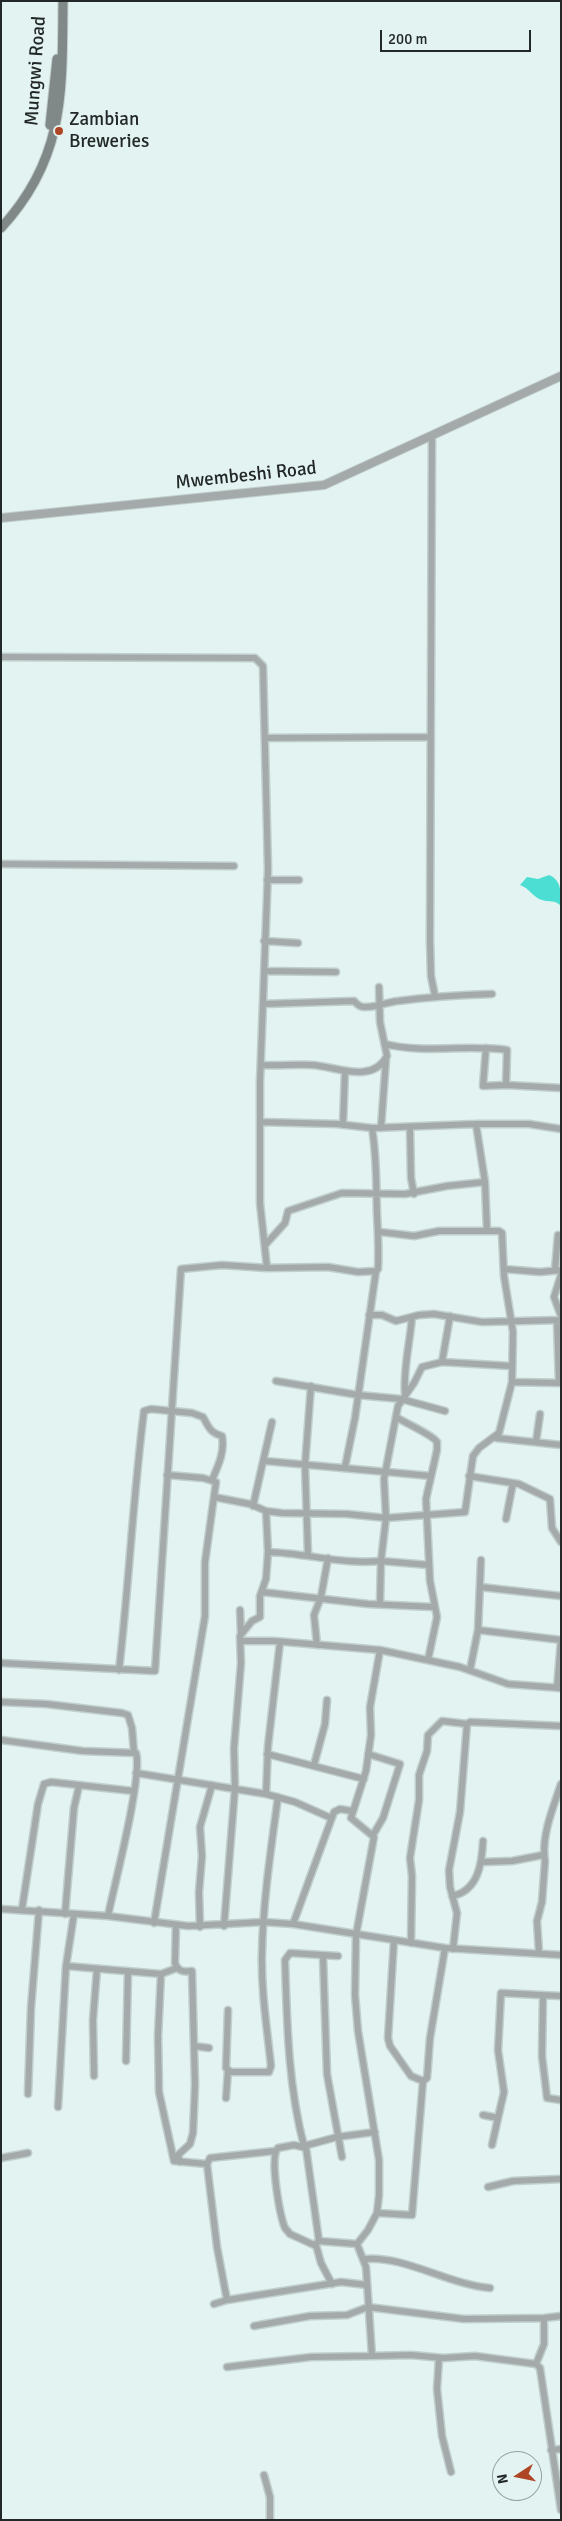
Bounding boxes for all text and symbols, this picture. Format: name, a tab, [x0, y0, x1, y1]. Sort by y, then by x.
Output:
street label: Mungwi Road	[21, 15, 51, 127]
scale bar	[382, 20, 533, 52]
text: 200 m	[388, 30, 428, 48]
place label: Zambian Breweries	[69, 109, 149, 153]
marker: Zambian Breweries	[53, 125, 65, 137]
street label: Mwembeshi Road	[174, 457, 318, 495]
north arrow	[492, 2451, 542, 2501]
text: N	[493, 2472, 512, 2485]

